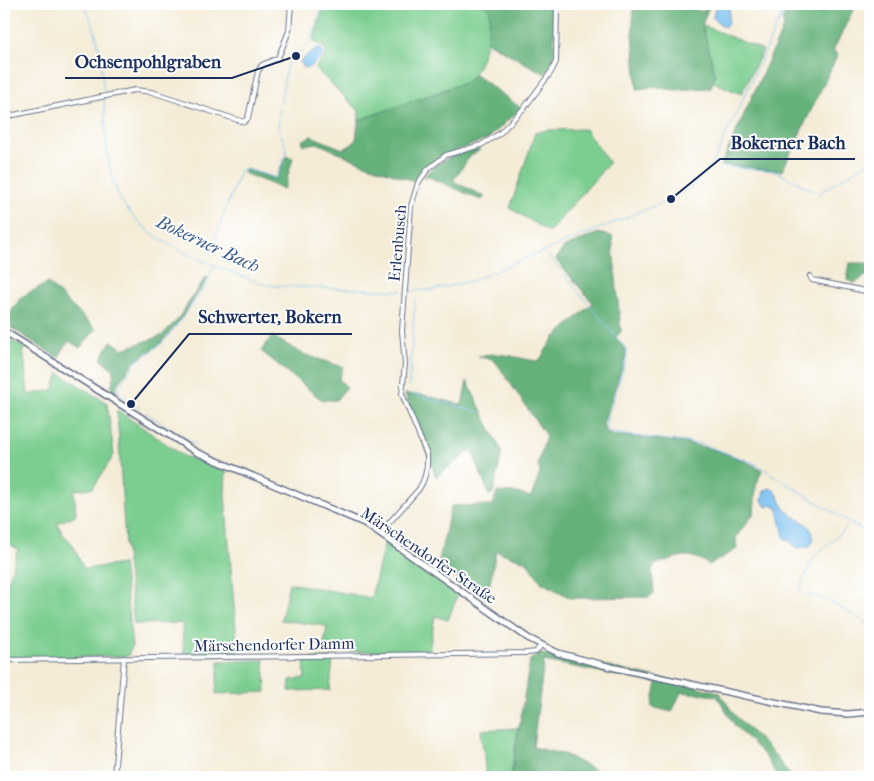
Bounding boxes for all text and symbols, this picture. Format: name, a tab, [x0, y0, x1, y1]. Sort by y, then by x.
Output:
callout: Ochsenpohlgraben	[65, 45, 232, 78]
text: Ochsenpohlgraben	[75, 52, 222, 73]
callout: Bokerner Bach	[720, 126, 855, 159]
text: Bokerner Bach	[730, 133, 846, 154]
street label: Erlenbusch	[385, 204, 410, 282]
water label: Bokerner Bach	[152, 211, 263, 277]
callout: Schwerter, Bokern	[189, 301, 352, 334]
text: Schwerter, Bokern	[198, 307, 342, 328]
street label: Märschendorfer Straße	[357, 503, 500, 608]
street label: Märschendorfer Damm	[194, 634, 355, 655]

